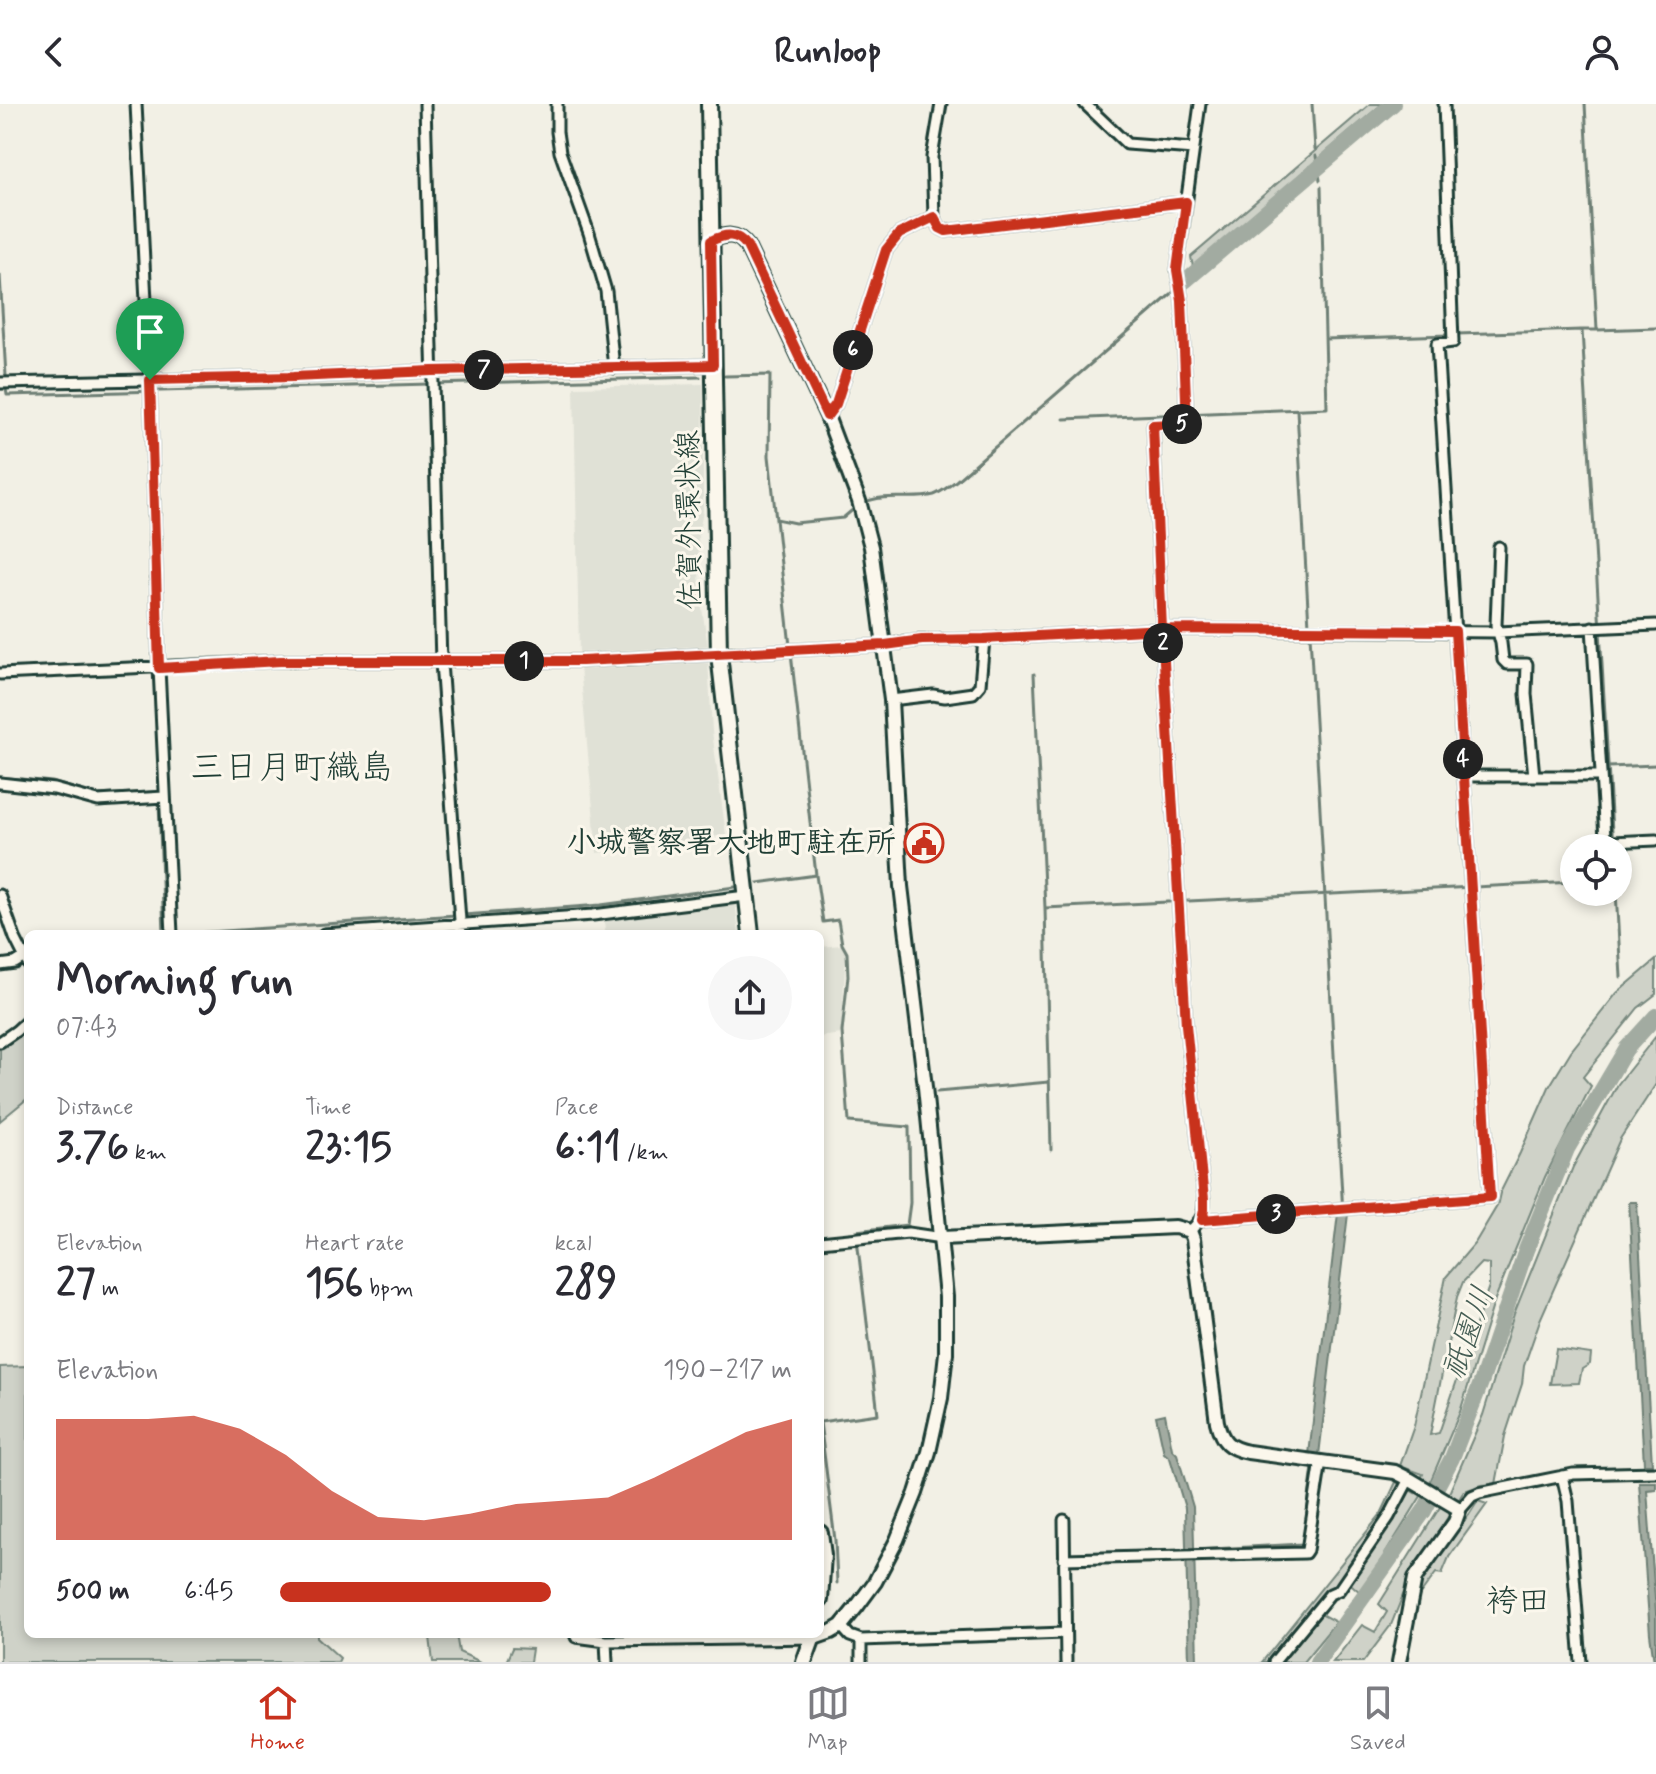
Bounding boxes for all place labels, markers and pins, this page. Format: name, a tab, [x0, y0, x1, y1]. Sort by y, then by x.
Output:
pin	[116, 298, 184, 380]
pin: 6	[833, 330, 873, 370]
pin: 7	[464, 350, 504, 390]
pin: 5	[1162, 404, 1202, 444]
pin: 2	[1143, 623, 1183, 663]
pin: 1	[504, 641, 544, 681]
pin: 4	[1443, 739, 1483, 779]
public building icon: 小城警察署大地町駐在所	[903, 822, 945, 864]
place label: 小城警察署大地町駐在所	[566, 824, 896, 863]
pin: 3	[1256, 1194, 1296, 1234]

